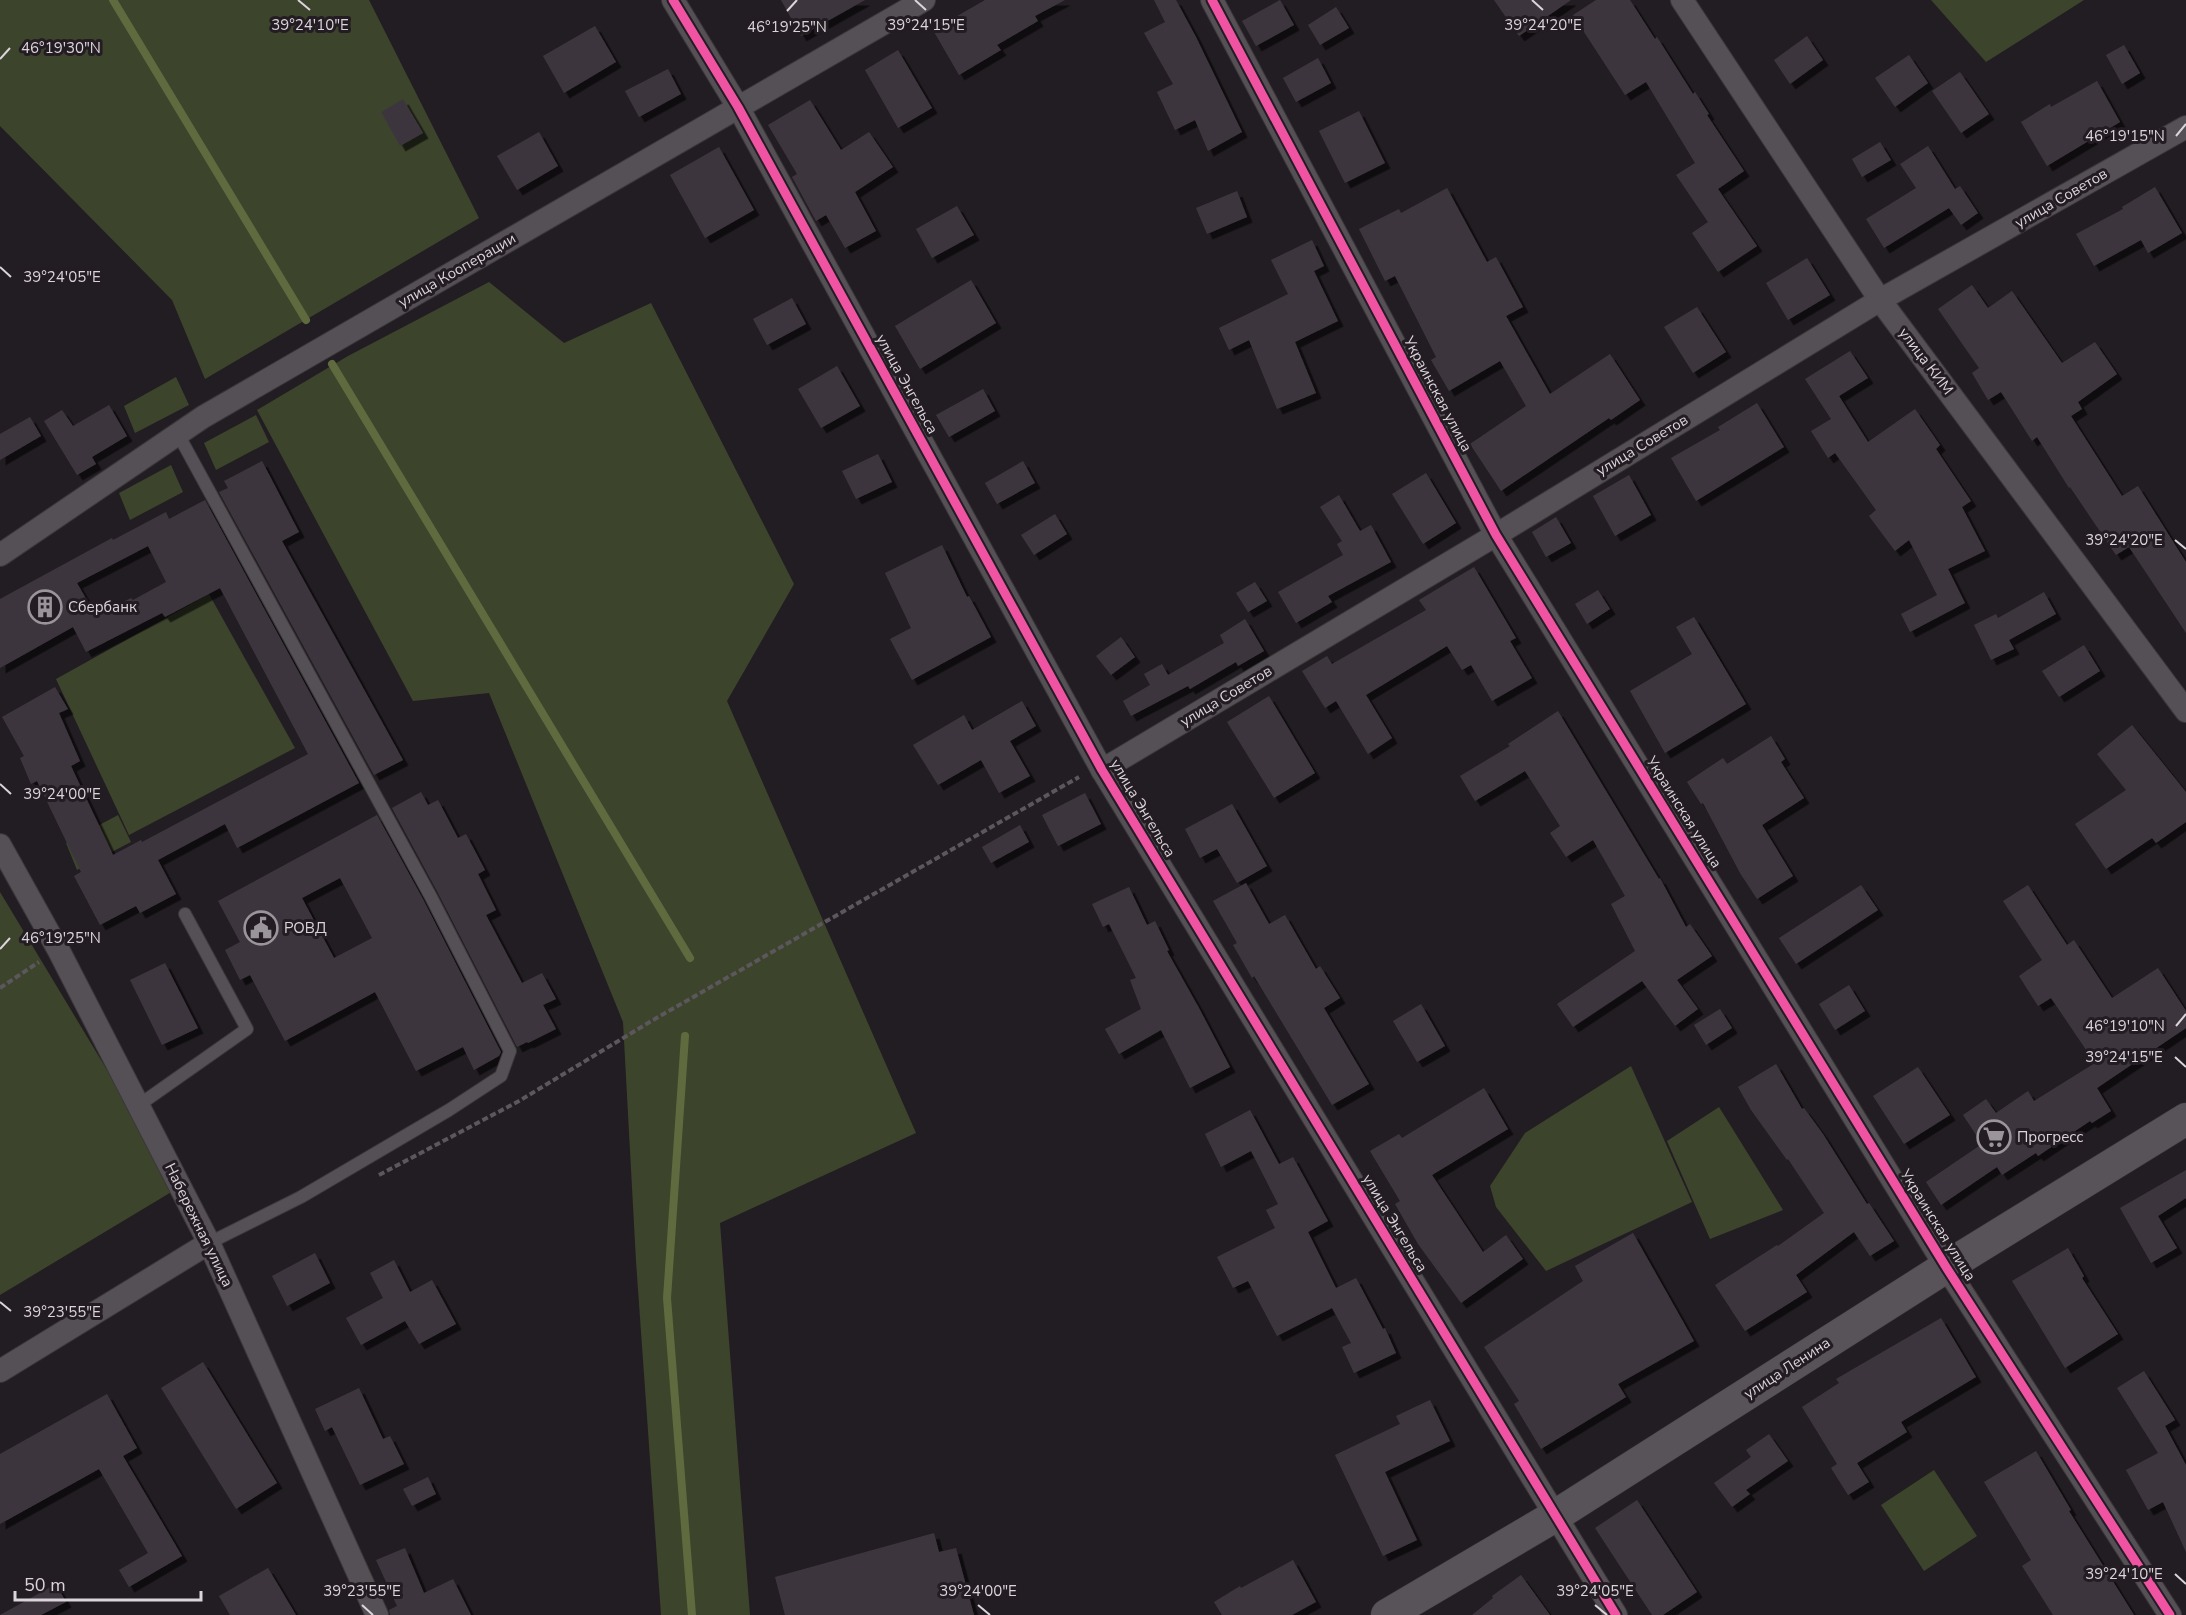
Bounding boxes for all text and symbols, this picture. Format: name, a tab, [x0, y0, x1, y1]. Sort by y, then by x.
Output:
text: 39°24'10"E	[271, 15, 349, 35]
text: 39°24'15"E	[887, 15, 965, 35]
text: 39°24'20"E	[1504, 15, 1582, 35]
text: 46°19'25"N	[747, 17, 827, 37]
text: 46°19'30"N	[21, 38, 101, 58]
text: 46°19'15"N	[2085, 126, 2165, 146]
street label: улица Советов	[2011, 163, 2111, 233]
street label: улица Кооперации	[395, 228, 519, 312]
text: 39°24'05"E	[23, 267, 101, 287]
street label: улица КИМ	[1894, 323, 1958, 399]
street label: улица Энгельса	[871, 331, 943, 437]
street label: Украинская улица	[1399, 332, 1477, 455]
street label: улица Советов	[1592, 410, 1692, 480]
text: 39°24'20"E	[2085, 530, 2163, 550]
building icon: Сбербанк	[27, 589, 63, 625]
place label: Сбербанк	[68, 597, 137, 617]
street label: улица Советов	[1176, 661, 1276, 731]
street label: Украинская улица	[1641, 751, 1726, 872]
street label: улица Энгельса	[1106, 755, 1180, 861]
text: 39°24'00"E	[23, 784, 101, 804]
public building icon: РОВД	[243, 910, 279, 946]
place label: РОВД	[284, 918, 327, 938]
text: 46°19'25"N	[21, 928, 101, 948]
text: 46°19'10"N	[2085, 1016, 2165, 1036]
text: 39°24'15"E	[2085, 1047, 2163, 1067]
supermarket icon: Прогресс	[1976, 1119, 2012, 1155]
place label: Прогресс	[2017, 1127, 2083, 1147]
street label: Набережная улица	[160, 1160, 238, 1290]
street label: Украинская улица	[1895, 1164, 1980, 1285]
street label: улица Энгельса	[1358, 1170, 1432, 1276]
text: 39°23'55"E	[23, 1302, 101, 1322]
street label: улица Ленина	[1740, 1333, 1834, 1403]
scale bar	[15, 1564, 201, 1602]
text: 39°24'10"E	[2085, 1564, 2163, 1584]
text: 50 m	[24, 1573, 66, 1597]
text: 39°23'55"E	[323, 1581, 401, 1601]
text: 39°24'00"E	[939, 1581, 1017, 1601]
text: 39°24'05"E	[1556, 1581, 1634, 1601]

